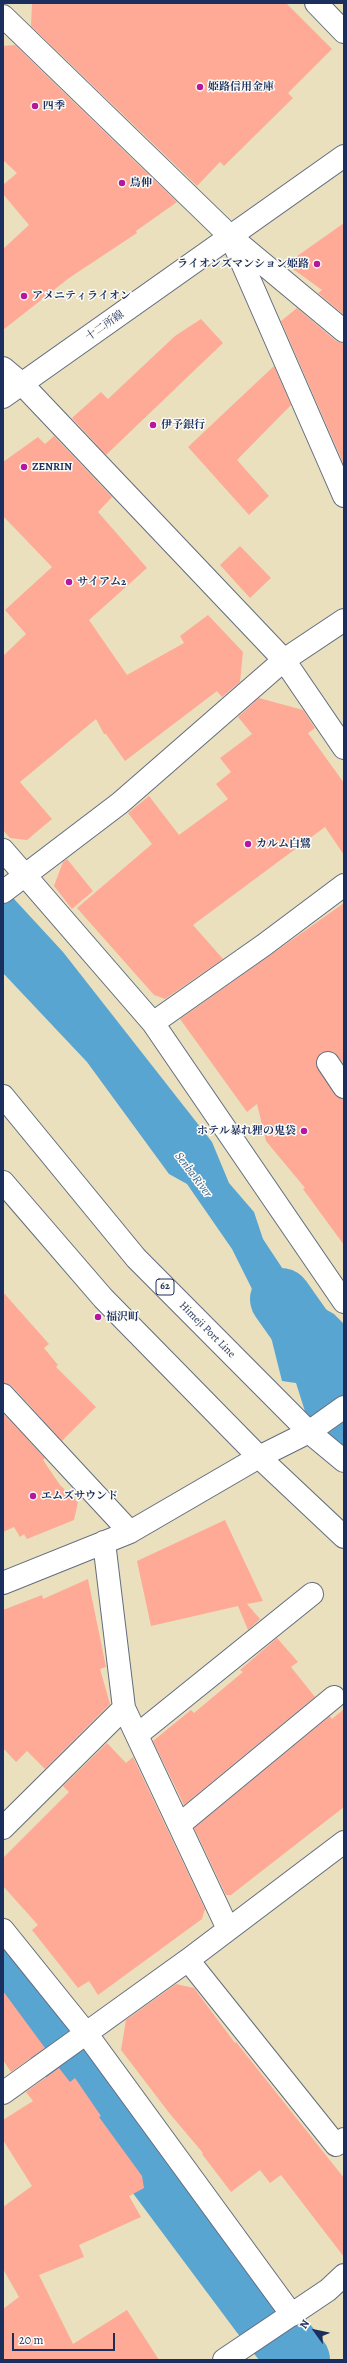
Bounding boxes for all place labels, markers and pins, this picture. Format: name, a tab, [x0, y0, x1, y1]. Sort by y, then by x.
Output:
place label: 姫路信用金庫	[208, 80, 274, 94]
marker: 姫路信用金庫	[195, 82, 205, 92]
place label: 四季	[43, 99, 65, 113]
marker: 四季	[30, 101, 40, 111]
place label: 鳥伸	[130, 176, 152, 190]
marker: 鳥伸	[117, 178, 127, 188]
place label: ライオンズマンション姫路	[177, 257, 309, 271]
marker: ライオンズマンション姫路	[312, 259, 322, 269]
place label: アメニティライオン	[32, 289, 131, 303]
marker: アメニティライオン	[19, 291, 29, 301]
place label: 伊予銀行	[161, 418, 205, 432]
marker: 伊予銀行	[148, 420, 158, 430]
place label: ZENRIN	[32, 460, 72, 474]
marker: ZENRIN	[19, 462, 29, 472]
place label: サイアム2	[77, 575, 126, 589]
marker: サイアム2	[64, 577, 74, 587]
place label: カルム白鷺	[256, 837, 311, 851]
marker: カルム白鷺	[243, 839, 253, 849]
place label: ホテル暴れ狸の鬼袋	[197, 1124, 296, 1138]
marker: ホテル暴れ狸の鬼袋	[299, 1126, 309, 1136]
place label: 福沢町	[106, 1310, 139, 1324]
marker: 福沢町	[93, 1312, 103, 1322]
place label: エムズサウンド	[41, 1489, 118, 1503]
marker: エムズサウンド	[28, 1491, 38, 1501]

